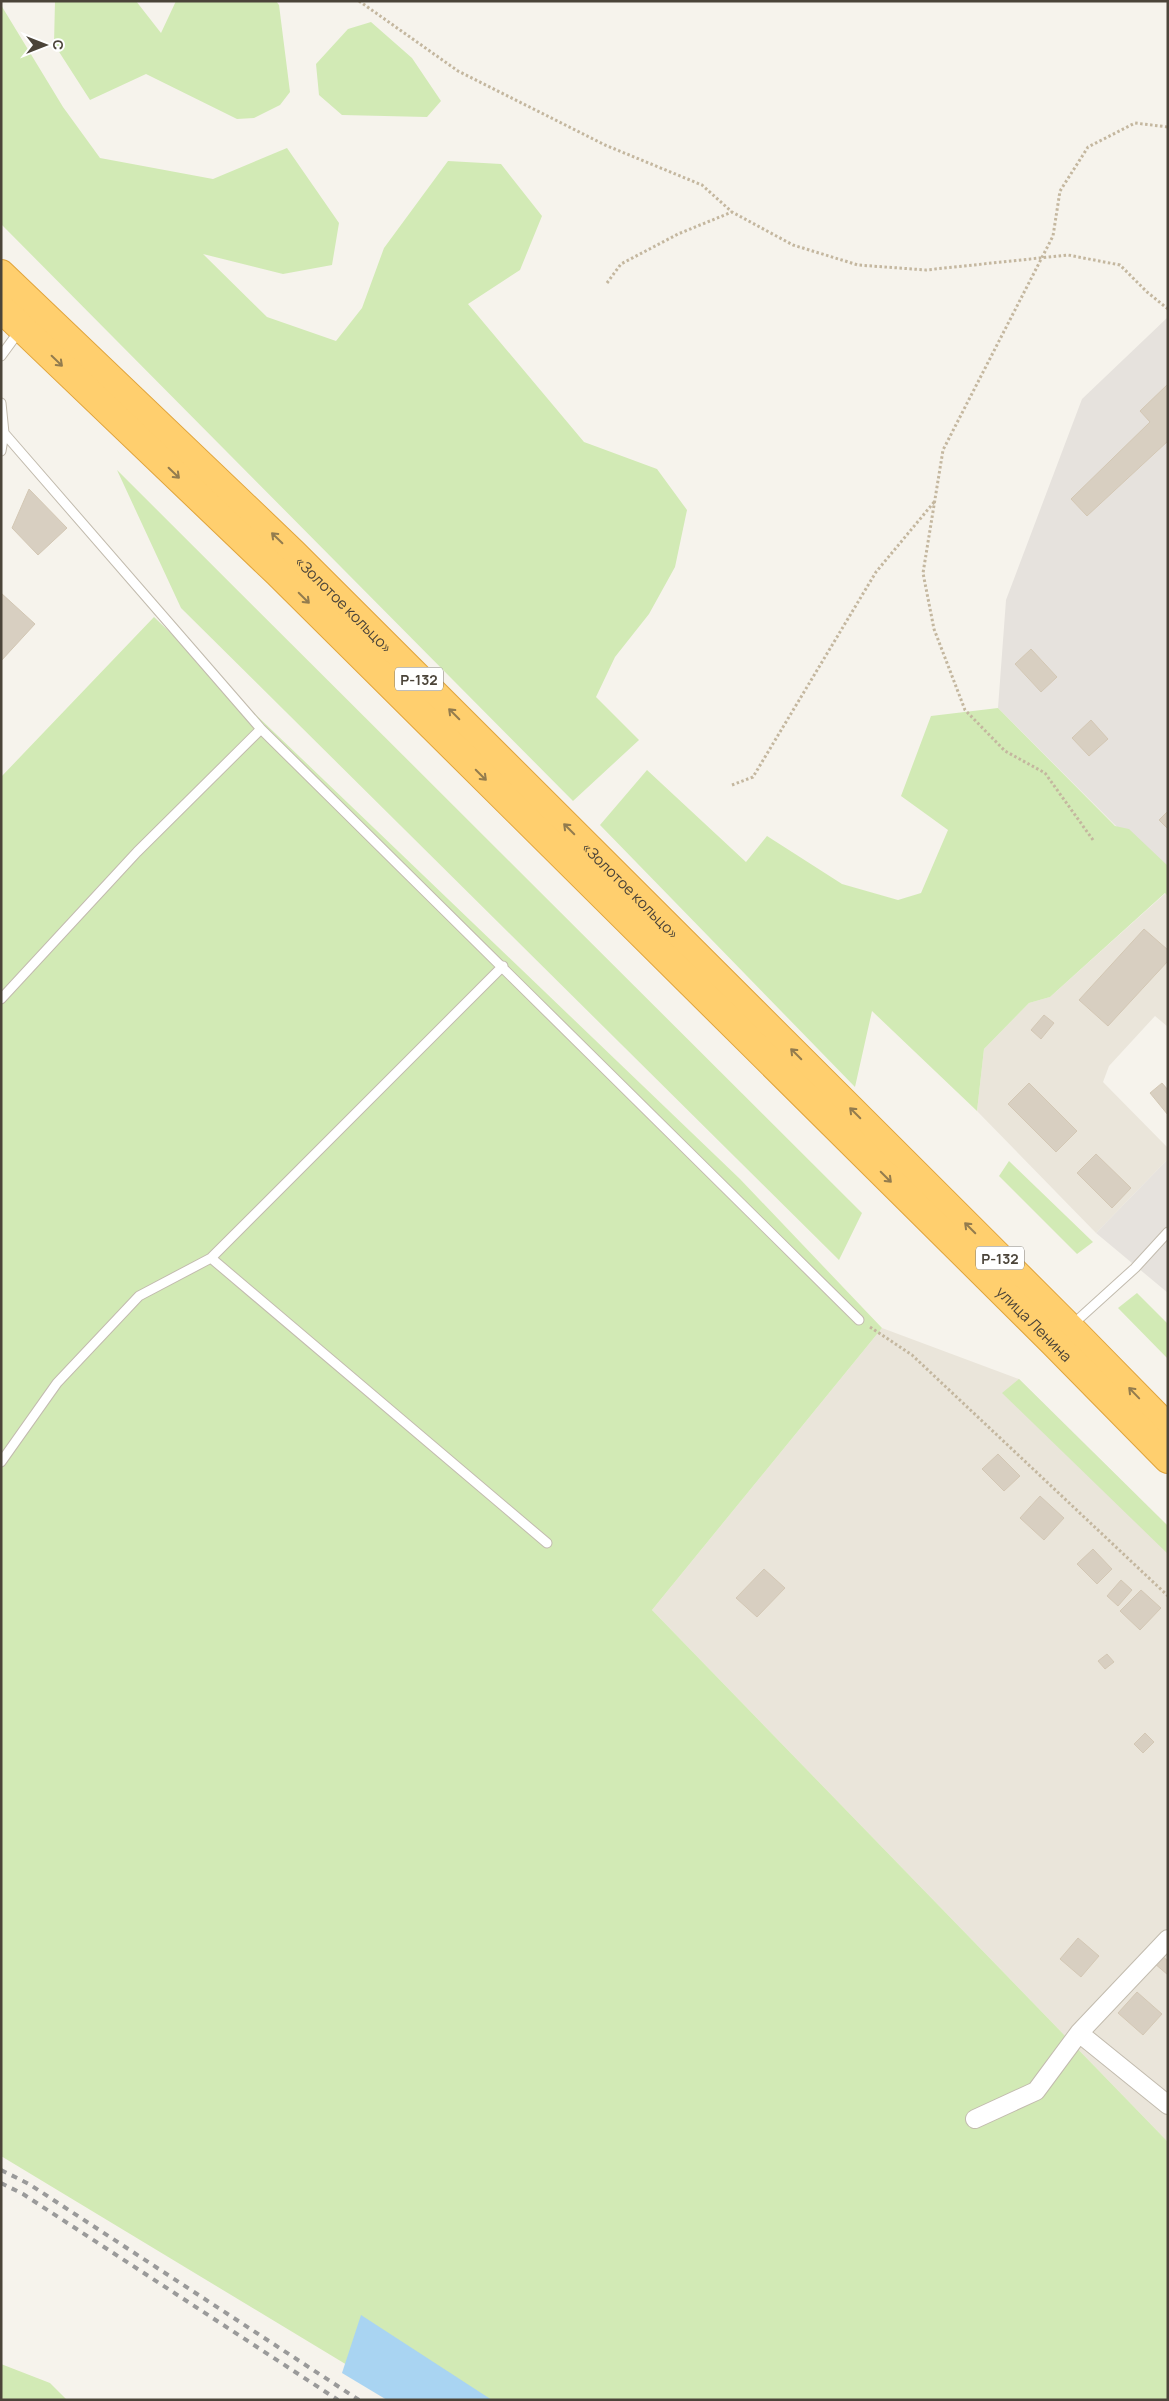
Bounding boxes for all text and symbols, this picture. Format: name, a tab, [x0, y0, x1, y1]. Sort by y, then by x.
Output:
north arrow	[20, 20, 70, 70]
text: С	[49, 40, 68, 50]
one-way arrow	[50, 355, 63, 367]
one-way arrow	[168, 467, 180, 479]
one-way arrow	[270, 532, 283, 544]
street label: «Золотое кольцо»	[291, 551, 398, 657]
one-way arrow	[297, 592, 310, 604]
road number: Р-132	[395, 668, 443, 691]
one-way arrow	[448, 708, 460, 720]
one-way arrow	[475, 768, 487, 781]
one-way arrow	[563, 823, 576, 835]
street label: «Золотое кольцо»	[577, 837, 684, 943]
one-way arrow	[790, 1048, 802, 1061]
one-way arrow	[849, 1107, 861, 1119]
one-way arrow	[880, 1171, 892, 1183]
one-way arrow	[963, 1222, 976, 1234]
road number: Р-132	[976, 1246, 1024, 1270]
street label: улица Ленина	[992, 1281, 1077, 1366]
one-way arrow	[1128, 1386, 1140, 1399]

